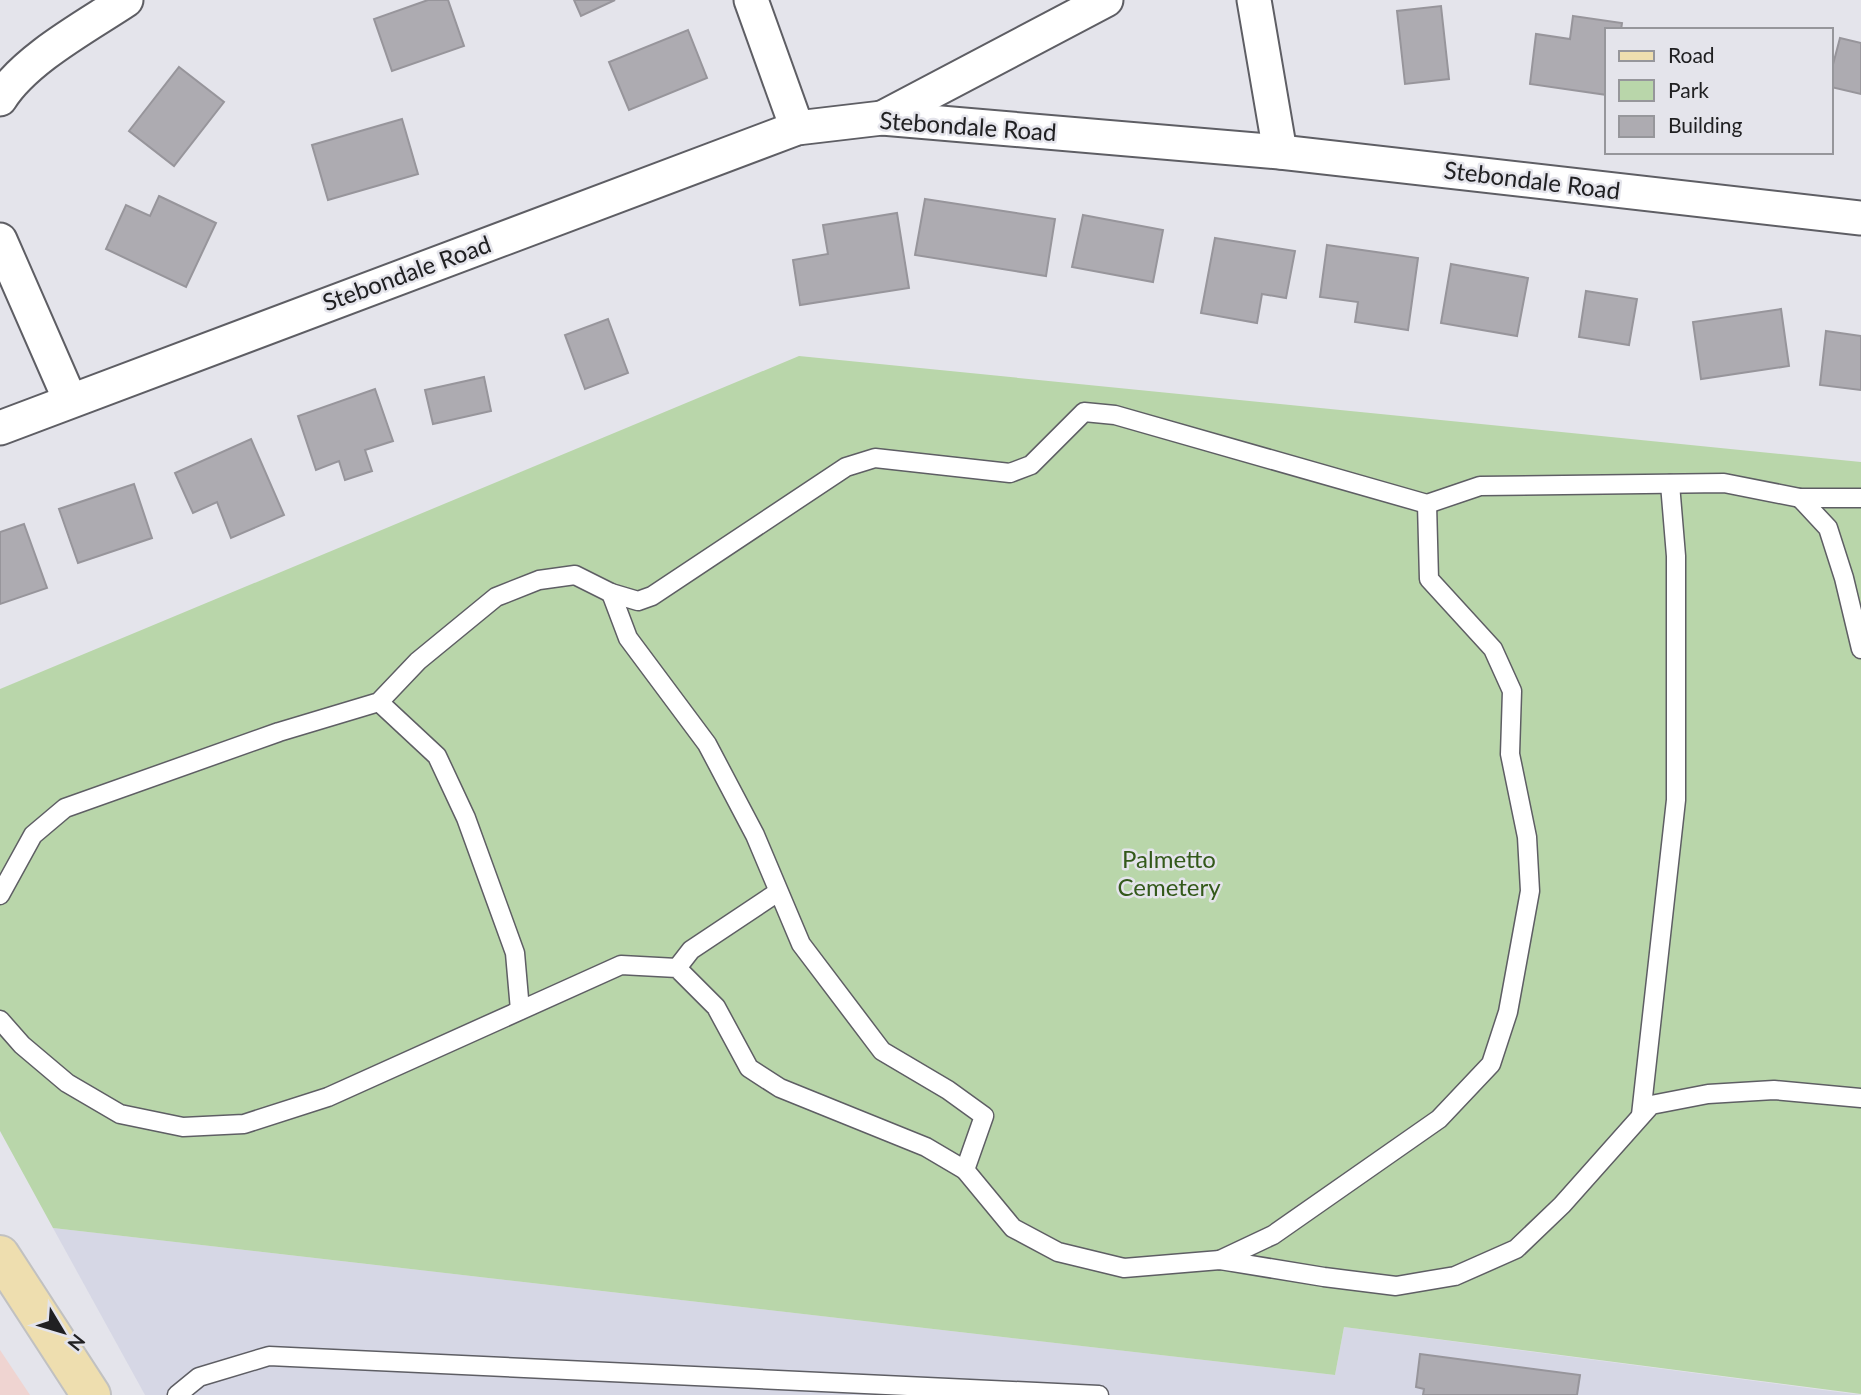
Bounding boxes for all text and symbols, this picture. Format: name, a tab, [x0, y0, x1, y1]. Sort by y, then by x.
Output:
legend	[1605, 28, 1833, 154]
text: Road	[1668, 42, 1715, 67]
text: Park	[1668, 77, 1709, 102]
street label: Stebondale Road	[879, 105, 1058, 146]
text: Building	[1668, 112, 1743, 137]
street label: Stebondale Road	[1442, 154, 1622, 205]
street label: Stebondale Road	[318, 229, 495, 317]
park label: Palmetto Cemetery	[1117, 844, 1221, 901]
north arrow	[28, 1297, 98, 1367]
text: N	[63, 1330, 90, 1356]

